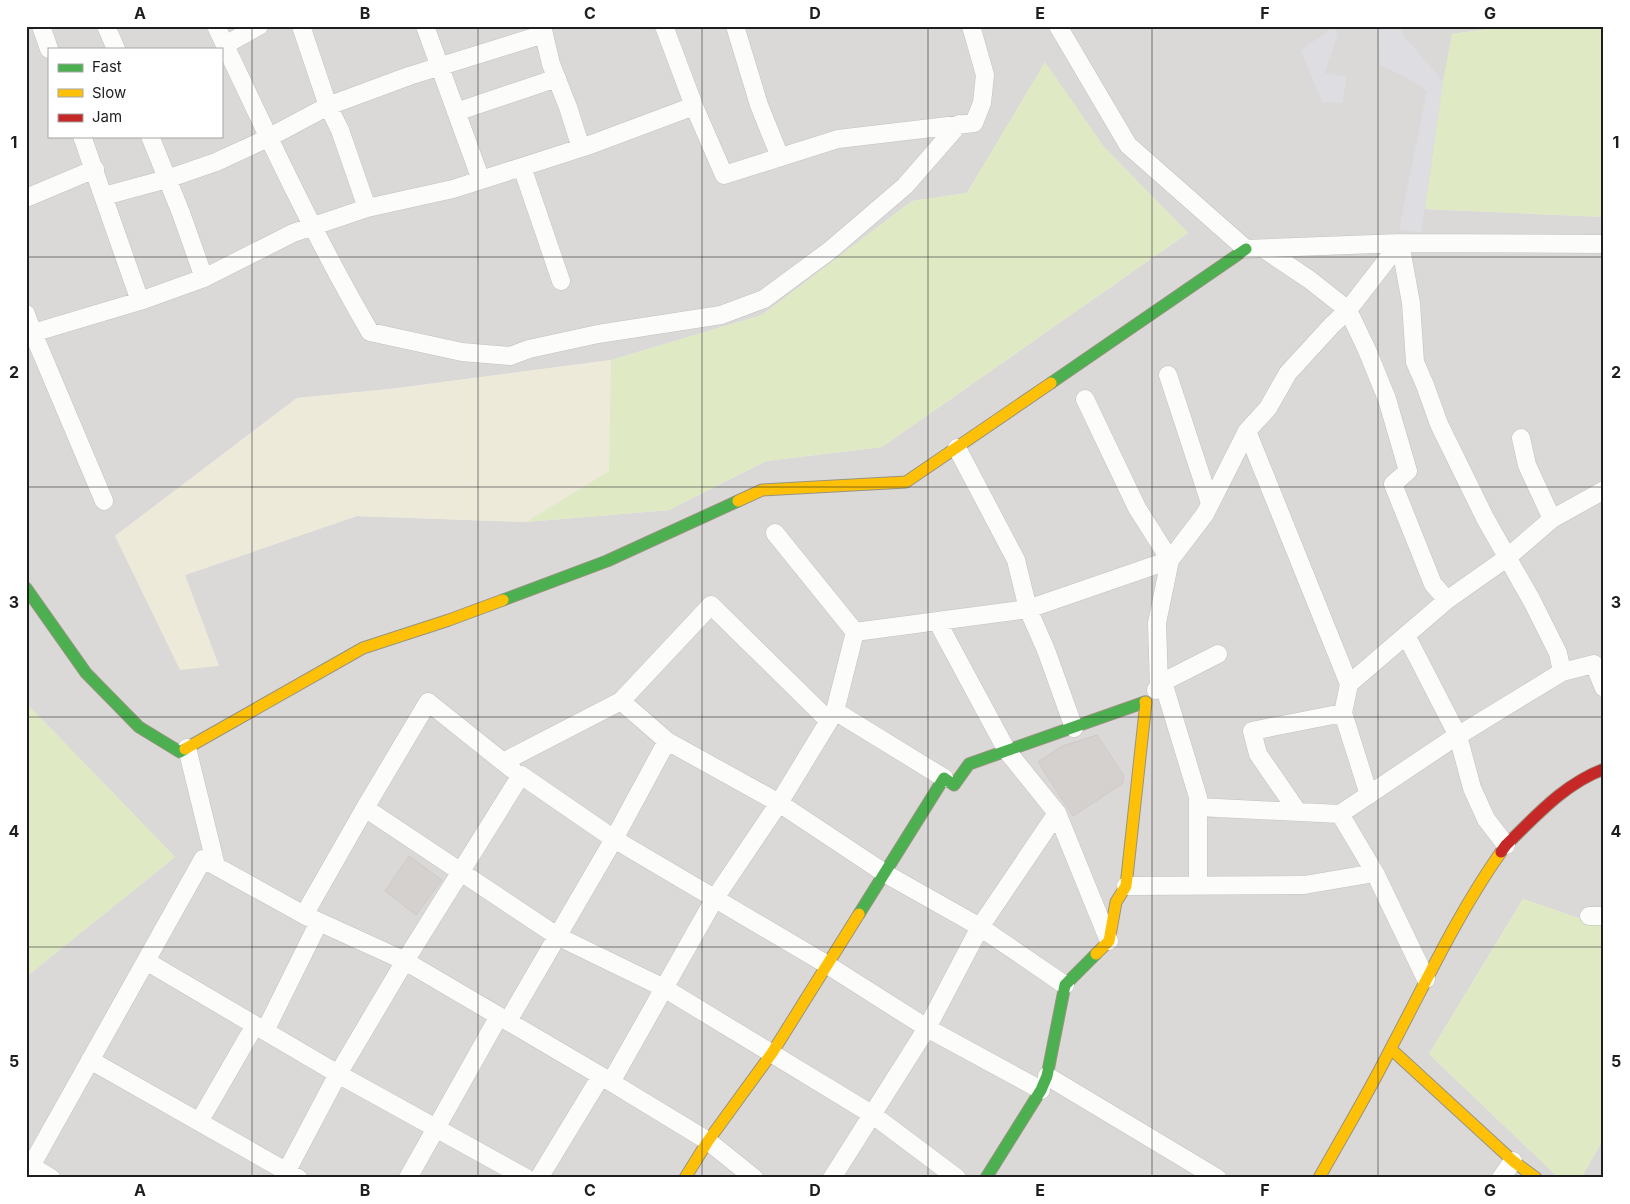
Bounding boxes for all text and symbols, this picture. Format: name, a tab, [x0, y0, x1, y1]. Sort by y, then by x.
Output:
text: A	[134, 3, 146, 23]
text: B	[360, 3, 370, 23]
text: C	[584, 3, 596, 23]
text: D	[809, 3, 821, 23]
text: E	[1035, 3, 1045, 23]
text: F	[1260, 3, 1270, 23]
text: G	[1484, 3, 1496, 23]
legend	[48, 48, 222, 138]
text: Fast	[92, 57, 122, 76]
text: Slow	[92, 83, 126, 102]
text: Jam	[92, 107, 122, 126]
text: 1	[11, 132, 17, 152]
text: 1	[1613, 132, 1619, 152]
text: 2	[9, 362, 19, 382]
text: 2	[1611, 362, 1621, 382]
text: 3	[9, 592, 19, 612]
text: 3	[1611, 592, 1621, 612]
text: 4	[9, 821, 20, 841]
text: 4	[1611, 821, 1622, 841]
text: 5	[9, 1051, 19, 1071]
text: 5	[1611, 1051, 1621, 1071]
text: A	[134, 1180, 146, 1200]
text: B	[360, 1180, 370, 1200]
text: C	[584, 1180, 596, 1200]
text: D	[809, 1180, 821, 1200]
text: E	[1035, 1180, 1045, 1200]
text: F	[1260, 1180, 1270, 1200]
text: G	[1484, 1180, 1496, 1200]

